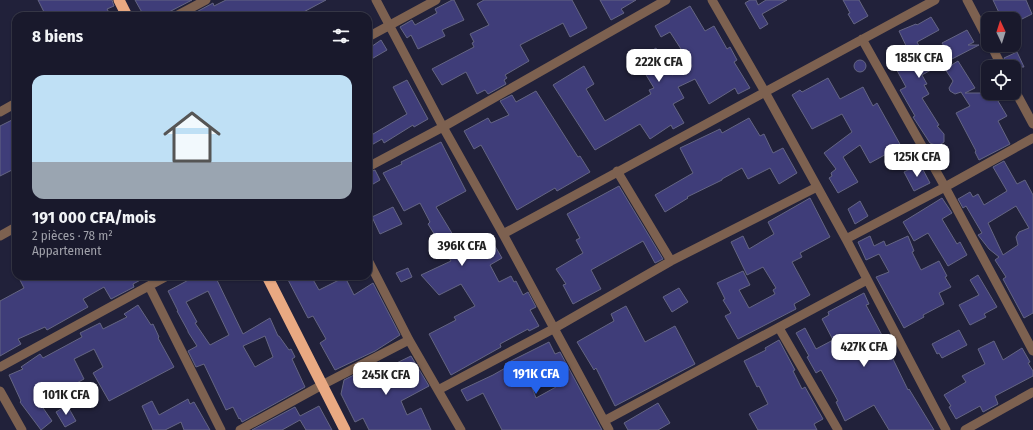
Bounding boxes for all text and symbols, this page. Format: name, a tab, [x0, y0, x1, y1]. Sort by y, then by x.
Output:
north arrow	[981, 12, 1021, 52]
map controls	[981, 12, 1021, 100]
icon: filters	[330, 25, 352, 47]
text: 8 biens	[32, 26, 83, 47]
pin: 185K CFA	[878, 45, 960, 79]
pin: 222K CFA	[618, 49, 700, 83]
text: 185K CFA	[895, 50, 943, 65]
text: 222K CFA	[635, 54, 683, 69]
button: locate	[981, 60, 1021, 100]
icon: home	[156, 101, 228, 173]
pin: 125K CFA	[876, 144, 958, 178]
text: 125K CFA	[893, 149, 941, 164]
text: 191 000 CFA/mois	[32, 207, 156, 228]
text: 2 pièces · 78 m²	[32, 228, 113, 243]
pin: 396K CFA	[421, 233, 503, 267]
text: 396K CFA	[438, 238, 486, 253]
text: Appartement	[32, 243, 101, 258]
pin: 427K CFA	[823, 334, 905, 368]
text: 427K CFA	[840, 339, 888, 354]
pin: 191K CFA	[495, 361, 577, 395]
pin: 245K CFA	[345, 362, 427, 396]
text: 191K CFA	[513, 366, 559, 381]
text: 245K CFA	[362, 367, 410, 382]
pin: 101K CFA	[25, 382, 107, 416]
text: 101K CFA	[42, 387, 90, 402]

